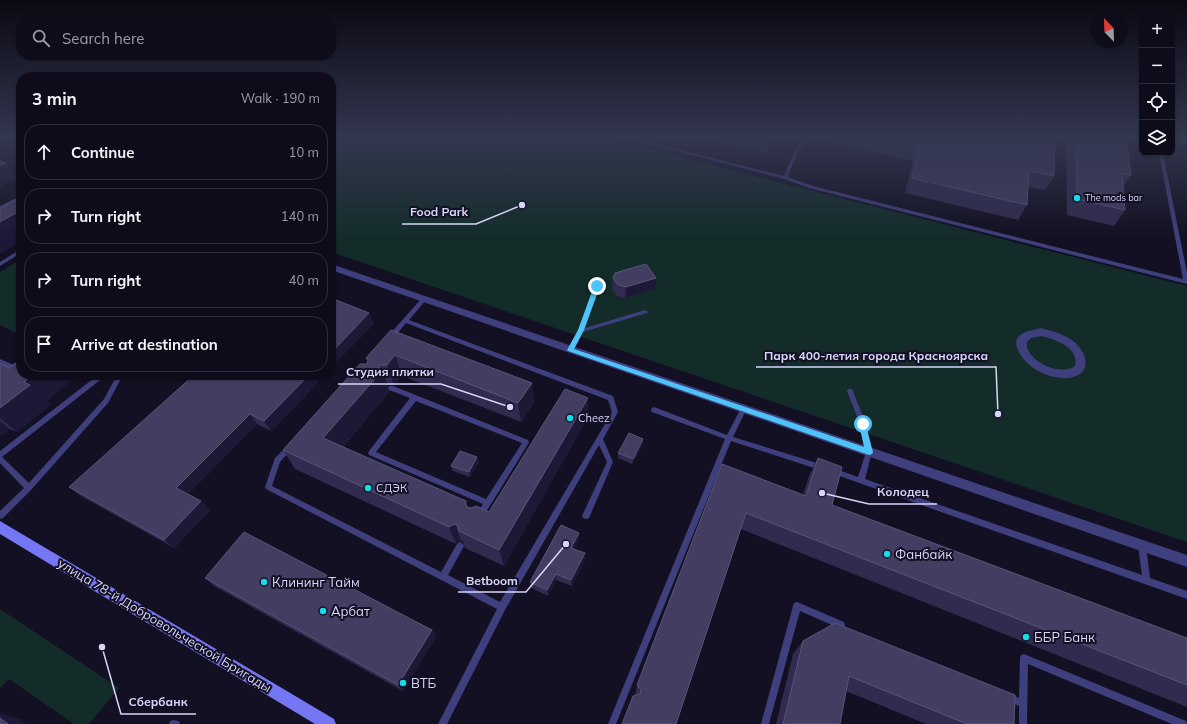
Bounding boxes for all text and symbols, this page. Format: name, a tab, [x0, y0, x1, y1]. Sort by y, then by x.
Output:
north arrow	[1091, 12, 1127, 48]
map controls	[1139, 12, 1175, 156]
button: +	[1139, 12, 1175, 48]
search box	[16, 16, 336, 60]
icon: search	[30, 27, 52, 49]
text: Search here	[62, 29, 144, 48]
button: −	[1139, 48, 1175, 84]
button: locate	[1139, 84, 1175, 120]
text: 3 min	[32, 88, 77, 109]
text: Walk · 190 m	[241, 90, 320, 106]
button: layers	[1139, 120, 1175, 156]
icon: ahead	[33, 141, 55, 163]
text: Continue	[71, 143, 134, 162]
text: 10 m	[289, 144, 319, 160]
place label: The mods bar	[1085, 192, 1143, 203]
marker: The mods bar	[1072, 193, 1082, 203]
callout: Food Park	[402, 200, 476, 224]
text: Food Park	[410, 204, 468, 219]
icon: right	[33, 205, 55, 227]
text: Turn right	[71, 207, 141, 226]
text: 140 m	[281, 208, 319, 224]
icon: right	[33, 269, 55, 291]
text: Turn right	[71, 271, 141, 290]
text: 40 m	[289, 272, 319, 288]
route end	[588, 277, 606, 295]
icon: arrive	[33, 333, 55, 355]
text: Arrive at destination	[71, 335, 218, 354]
callout: Парк 400-летия города Красноярска	[756, 343, 996, 367]
text: Парк 400-летия города Красноярска	[764, 348, 988, 363]
callout: Студия плитки	[338, 360, 441, 384]
text: Студия плитки	[346, 364, 434, 379]
place label: Cheez	[578, 411, 610, 425]
marker: Cheez	[565, 413, 575, 423]
route start	[854, 415, 872, 433]
callout: Колодец	[869, 480, 937, 504]
place label: СДЭК	[376, 481, 408, 495]
marker: СДЭК	[363, 483, 373, 493]
text: Колодец	[877, 484, 929, 499]
place label: Фанбайк	[895, 546, 952, 562]
marker: Фанбайк	[882, 549, 892, 559]
street label: улица 78-й Добровольческой Бригады	[55, 555, 275, 695]
callout: Betboom	[458, 568, 526, 592]
text: Betboom	[466, 573, 518, 588]
place label: Клининг Тайм	[272, 574, 360, 590]
marker: Клининг Тайм	[259, 577, 269, 587]
place label: Арбат	[331, 603, 370, 619]
marker: Арбат	[318, 606, 328, 616]
place label: ББР Банк	[1034, 629, 1095, 645]
marker: ББР Банк	[1021, 632, 1031, 642]
place label: ВТБ	[411, 675, 437, 691]
marker: ВТБ	[398, 678, 408, 688]
callout: Сбербанк	[121, 690, 196, 714]
text: Сбербанк	[128, 694, 188, 709]

